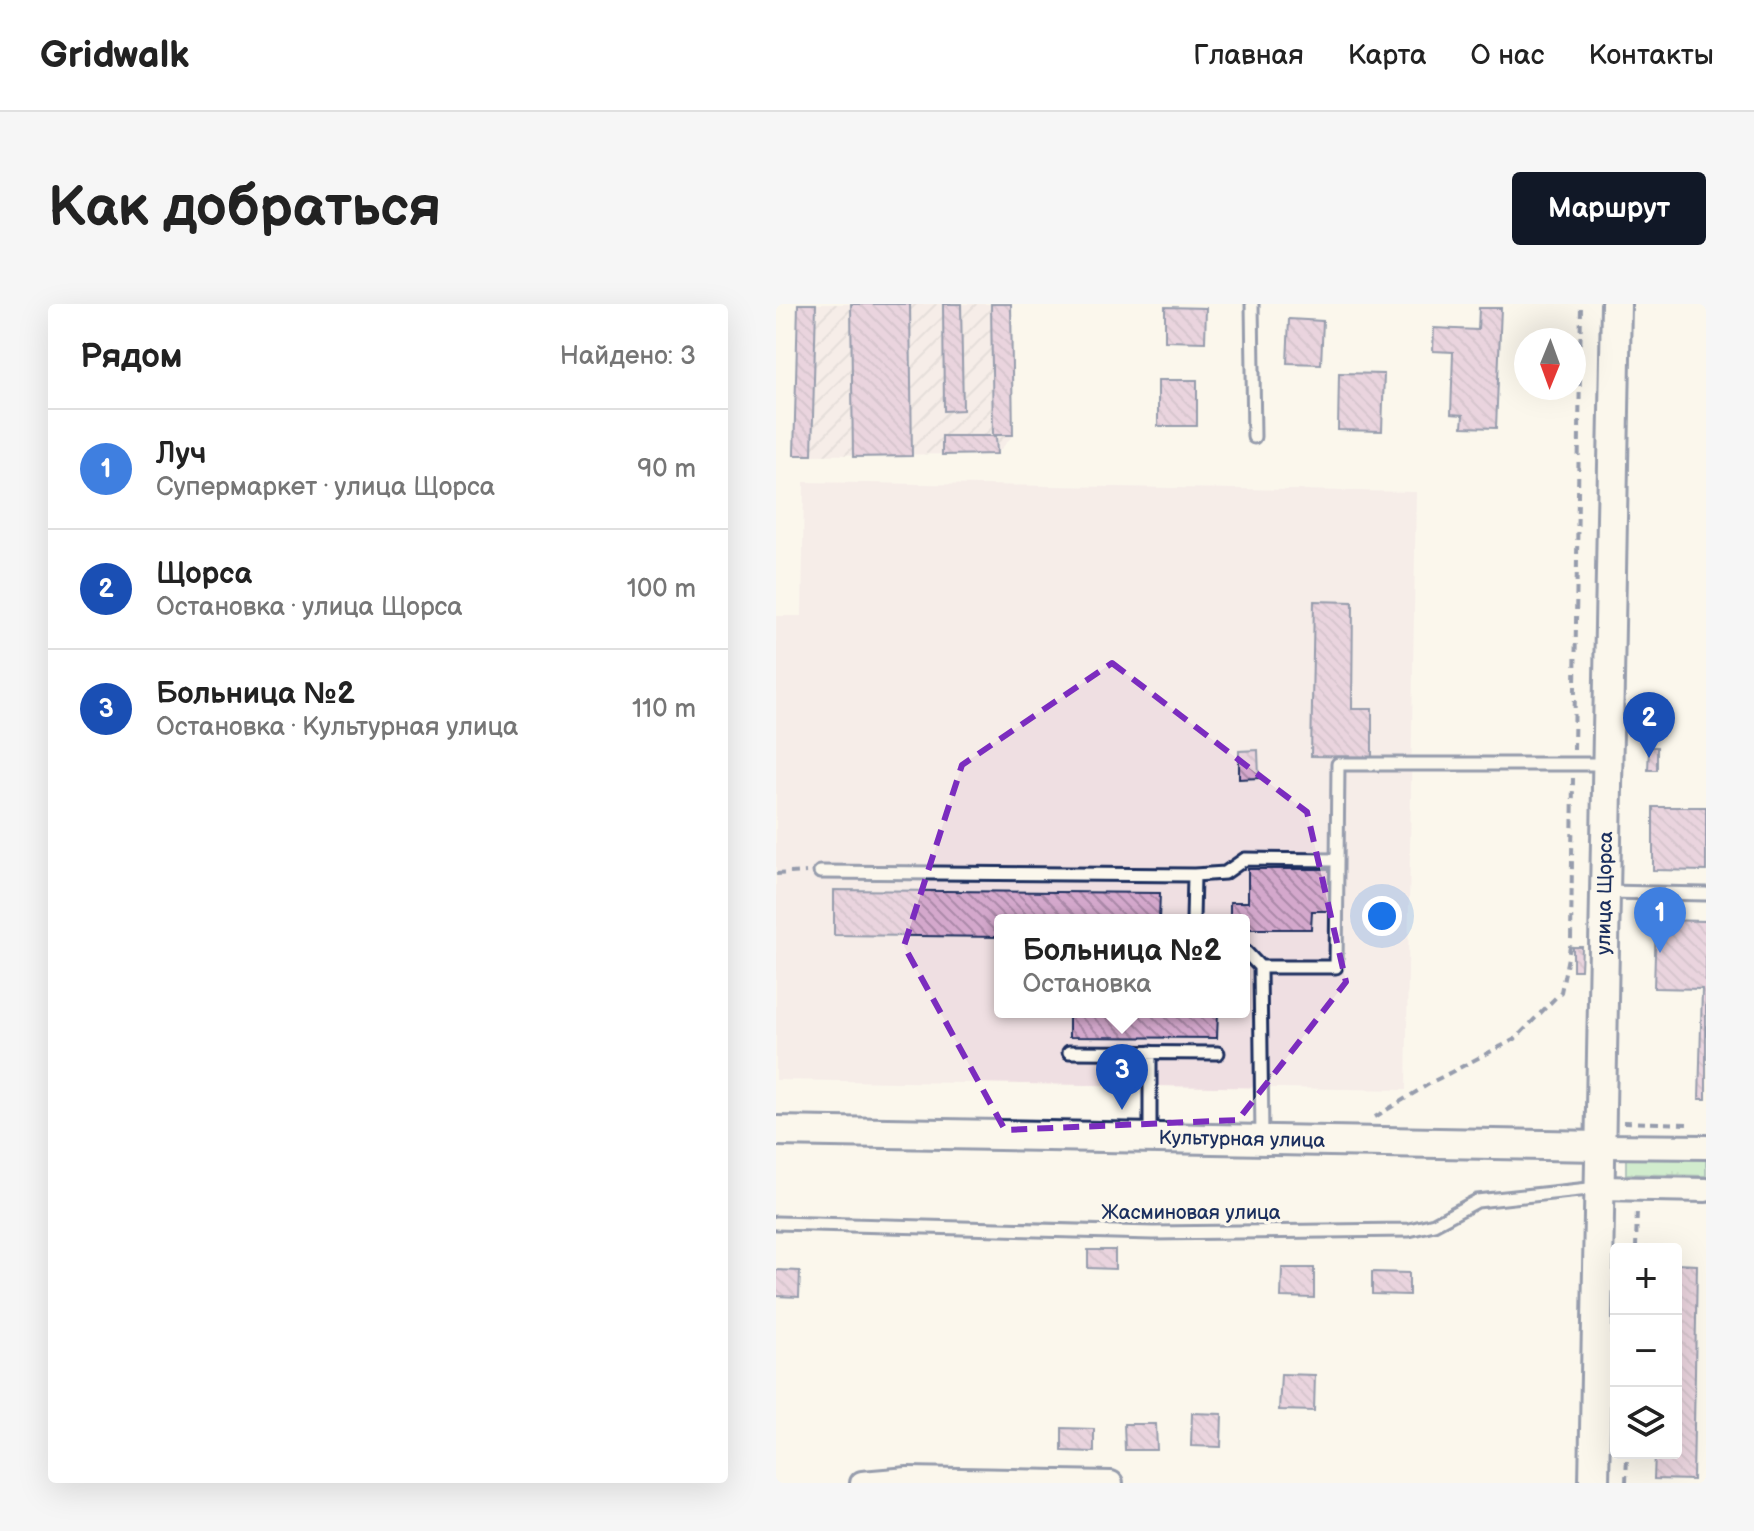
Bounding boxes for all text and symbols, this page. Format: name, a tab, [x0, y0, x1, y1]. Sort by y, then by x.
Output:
text: Gridwalk	[40, 33, 189, 78]
text: Главная	[1193, 39, 1304, 72]
text: Карта	[1348, 39, 1427, 72]
text: О нас	[1471, 39, 1544, 72]
text: Контакты	[1588, 39, 1714, 72]
button: Маршрут	[1512, 172, 1706, 245]
text: Как добраться	[48, 175, 441, 242]
north arrow	[1514, 328, 1586, 400]
text: Рядом	[80, 336, 182, 377]
text: Найдено: 3	[560, 341, 696, 372]
text: Луч	[156, 436, 206, 472]
text: 1	[101, 454, 111, 485]
text: 90 m	[637, 454, 696, 485]
text: Супермаркет · улица Щорса	[156, 472, 495, 503]
text: Щорса	[156, 556, 252, 592]
text: 2	[98, 574, 114, 605]
text: 100 m	[627, 574, 696, 605]
text: Остановка · улица Щорса	[156, 592, 463, 623]
text: Больница №2	[156, 676, 355, 712]
pin: 2	[1623, 692, 1675, 758]
text: 3	[98, 694, 114, 725]
text: 110 m	[632, 694, 696, 725]
text: Остановка · Культурная улица	[156, 712, 518, 743]
street label: улица Щорса	[1592, 831, 1618, 955]
pin: 1	[1634, 887, 1686, 953]
your location	[1362, 896, 1402, 936]
popup	[994, 914, 1250, 1018]
text: Больница №2	[1023, 933, 1221, 969]
text: Остановка	[1023, 969, 1152, 1000]
pin: 3	[1096, 1044, 1148, 1110]
street label: Культурная улица	[1158, 1126, 1326, 1153]
street label: Жасминовая улица	[1101, 1201, 1281, 1225]
map controls	[1610, 1243, 1682, 1459]
button: +	[1610, 1243, 1682, 1315]
button: −	[1610, 1315, 1682, 1387]
button: layers	[1610, 1387, 1682, 1459]

